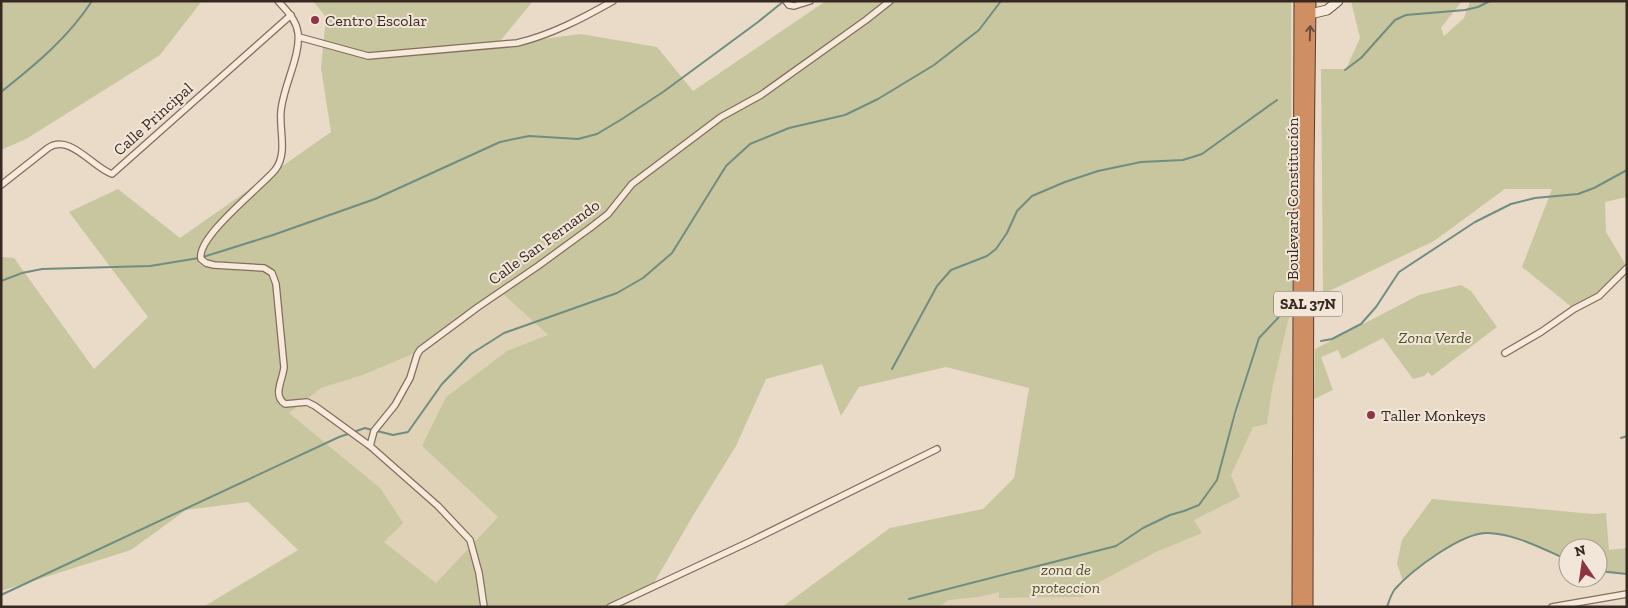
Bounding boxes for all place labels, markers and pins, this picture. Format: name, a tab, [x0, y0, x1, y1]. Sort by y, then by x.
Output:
place label: Centro Escolar	[325, 11, 428, 30]
marker: Centro Escolar	[309, 14, 321, 26]
place label: Taller Monkeys	[1381, 406, 1486, 425]
marker: Taller Monkeys	[1365, 409, 1377, 421]

